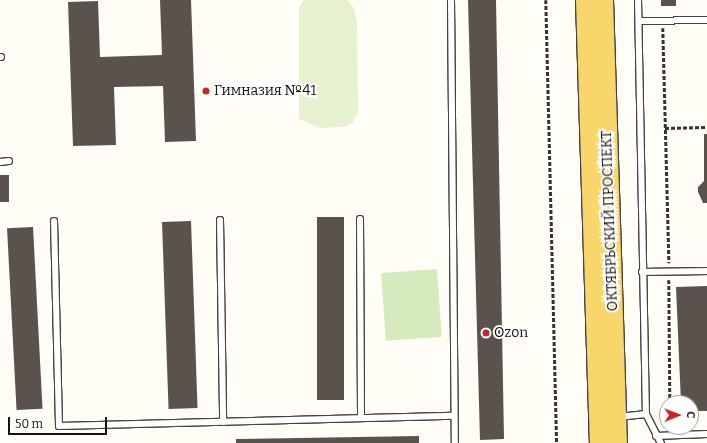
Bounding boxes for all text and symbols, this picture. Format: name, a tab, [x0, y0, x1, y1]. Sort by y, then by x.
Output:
place label: Гимназия №41	[214, 83, 316, 99]
marker: Гимназия №41	[201, 86, 211, 96]
street label: ОКТЯБРЬСКИЙ ПРОСПЕКТ	[598, 130, 622, 312]
place label: Ozon	[494, 325, 528, 341]
marker: Ozon	[481, 328, 491, 338]
north arrow	[659, 395, 699, 435]
scale bar	[10, 409, 109, 435]
text: С	[684, 411, 697, 418]
text: 50 m	[15, 417, 43, 431]

